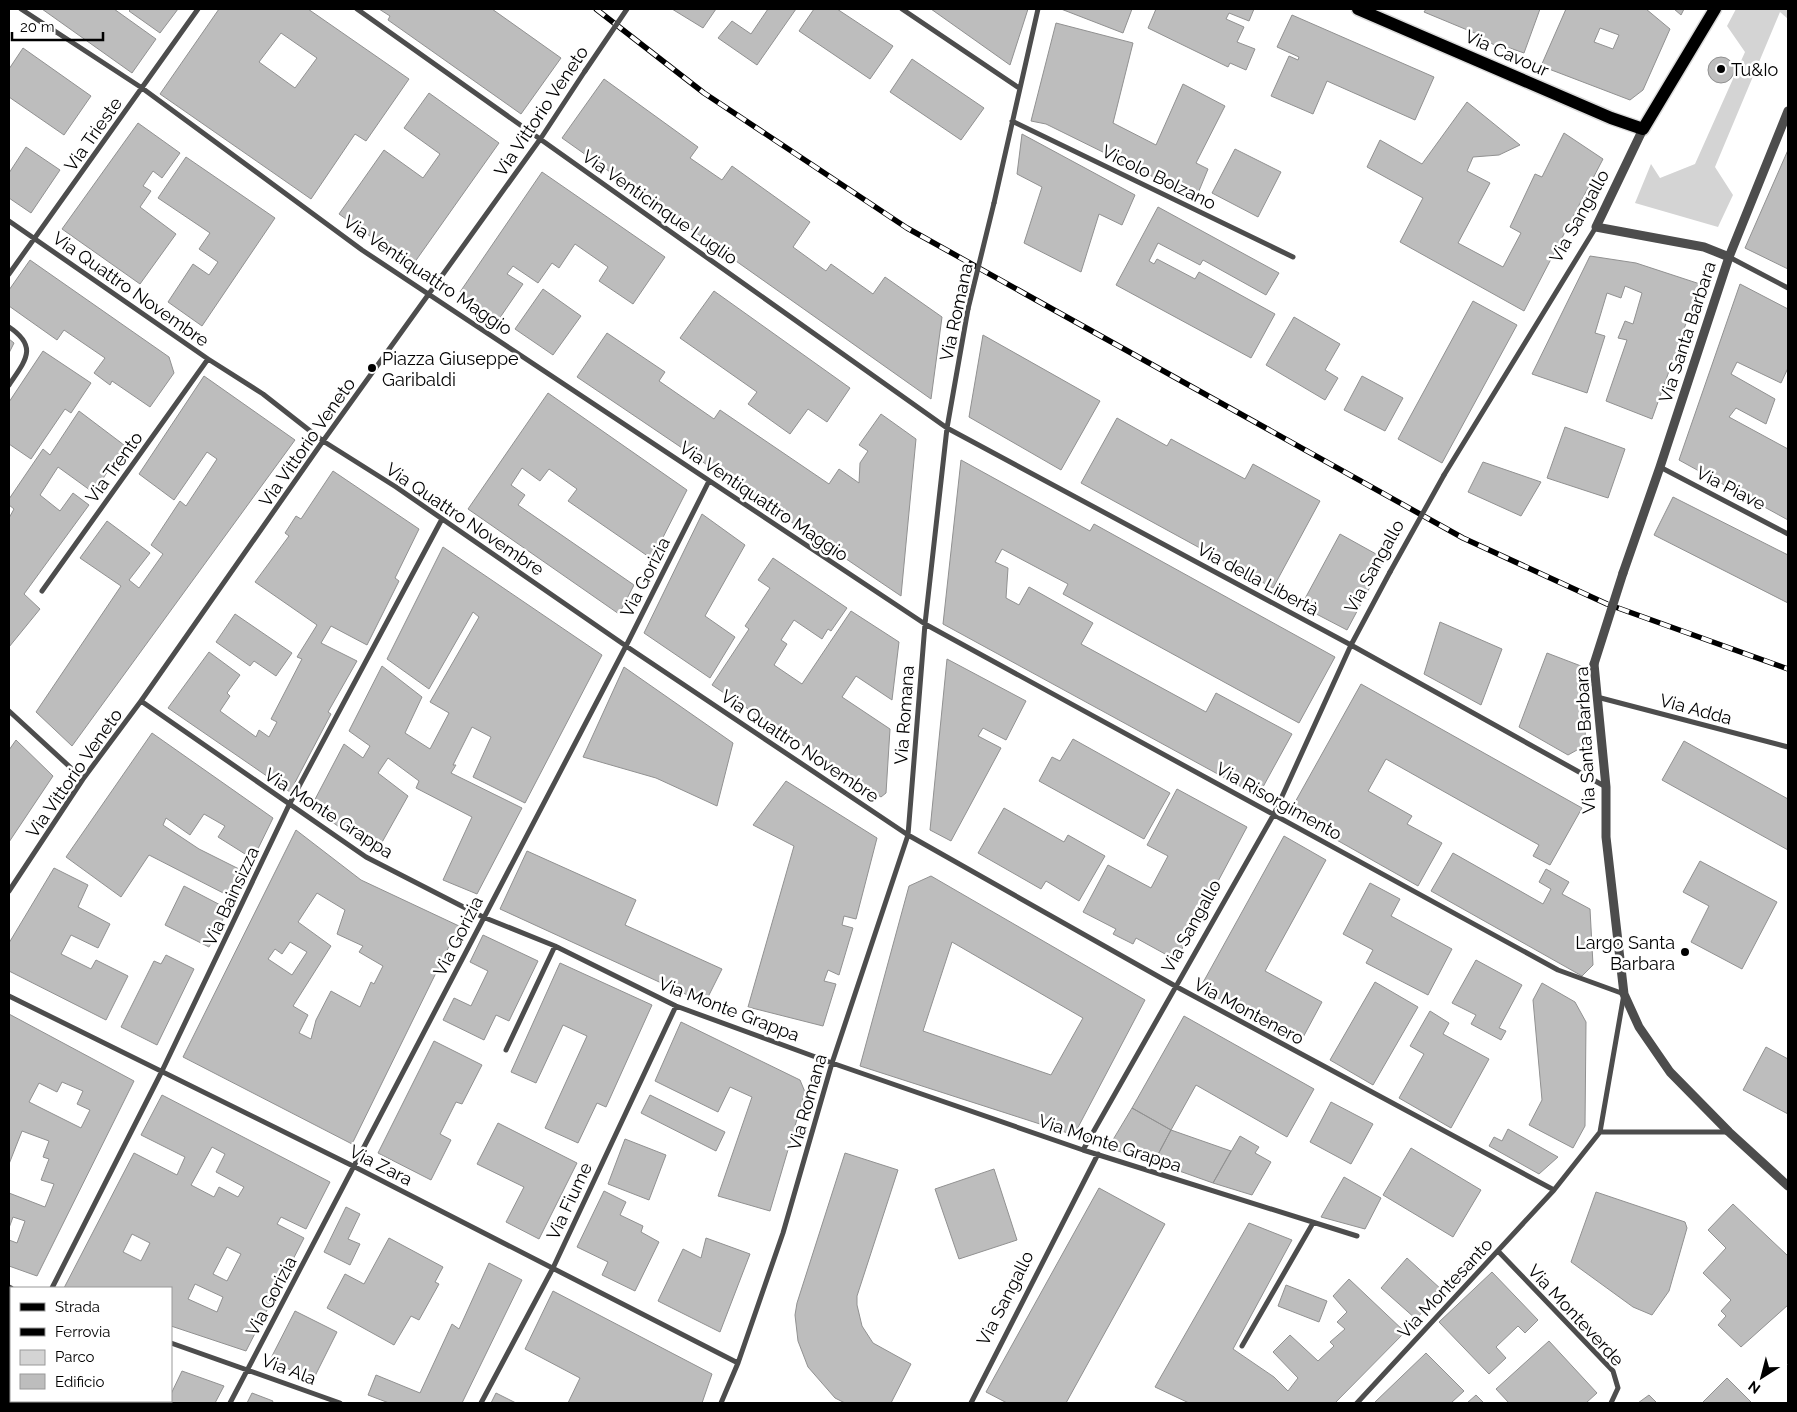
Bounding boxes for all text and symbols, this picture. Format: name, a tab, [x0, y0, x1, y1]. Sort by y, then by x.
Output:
scale bar	[12, 10, 104, 42]
text: 20 m	[20, 18, 55, 36]
street label: Via Cavour	[1462, 25, 1553, 81]
street label: Via Vittorio Veneto	[490, 42, 593, 180]
place label: Tu&Io	[1731, 59, 1778, 80]
marker: Tu&Io	[1715, 63, 1727, 75]
street label: Via Trieste	[60, 93, 126, 175]
street label: Vicolo Bolzano	[1099, 140, 1220, 214]
street label: Via Venticinque Luglio	[578, 145, 742, 269]
street label: Via Sangallo	[1545, 166, 1613, 266]
street label: Via Ventiquattro Maggio	[340, 211, 517, 340]
street label: Via Quattro Novembre	[49, 227, 214, 351]
street label: Via Santa Barbara	[1654, 259, 1720, 405]
street label: Via Romana	[935, 261, 977, 363]
place label: Piazza Giuseppe Garibaldi	[382, 348, 519, 390]
marker: Piazza Giuseppe Garibaldi	[366, 362, 378, 374]
street label: Via Vittorio Veneto	[255, 373, 360, 511]
street label: Via Trento	[81, 427, 147, 507]
street label: Via Ventiquattro Maggio	[676, 437, 853, 566]
street label: Via Quattro Novembre	[382, 458, 548, 580]
street label: Via Piave	[1693, 462, 1770, 515]
street label: Via Sangallo	[1340, 516, 1408, 616]
street label: Via Gorizia	[616, 533, 674, 621]
street label: Via della Libertà	[1194, 538, 1322, 620]
street label: Via Romana	[890, 665, 918, 765]
street label: Via Santa Barbara	[1571, 666, 1599, 814]
street label: Via Quattro Novembre	[717, 685, 883, 807]
street label: Via Adda	[1657, 689, 1735, 729]
street label: Via Vittorio Veneto	[22, 704, 127, 842]
street label: Via Risorgimento	[1212, 758, 1346, 844]
street label: Via Monte Grappa	[261, 764, 397, 862]
street label: Via Bainsizza	[199, 843, 263, 949]
street label: Via Sangallo	[1157, 876, 1225, 976]
street label: Via Gorizia	[429, 892, 487, 980]
place label: Largo Santa Barbara	[1575, 932, 1675, 974]
marker: Largo Santa Barbara	[1679, 946, 1691, 958]
street label: Via Monte Grappa	[656, 972, 802, 1046]
street label: Via Montenero	[1190, 973, 1308, 1049]
street label: Via Romana	[783, 1051, 831, 1153]
street label: Via Monte Grappa	[1036, 1110, 1184, 1176]
street label: Via Zara	[346, 1140, 416, 1190]
street label: Via Fiume	[542, 1159, 596, 1243]
street label: Via Montesanto	[1393, 1233, 1497, 1342]
street label: Via Sangallo	[972, 1247, 1038, 1349]
street label: Via Gorizia	[241, 1253, 301, 1339]
street label: Via Monteverde	[1524, 1260, 1629, 1370]
legend	[10, 1287, 172, 1402]
text: Strada	[55, 1298, 100, 1316]
text: Ferrovia	[55, 1323, 111, 1341]
text: Parco	[55, 1348, 95, 1366]
street label: Via Ala	[259, 1349, 319, 1389]
north arrow	[1737, 1352, 1787, 1402]
text: Edificio	[55, 1373, 105, 1391]
text: N	[1745, 1378, 1763, 1397]

